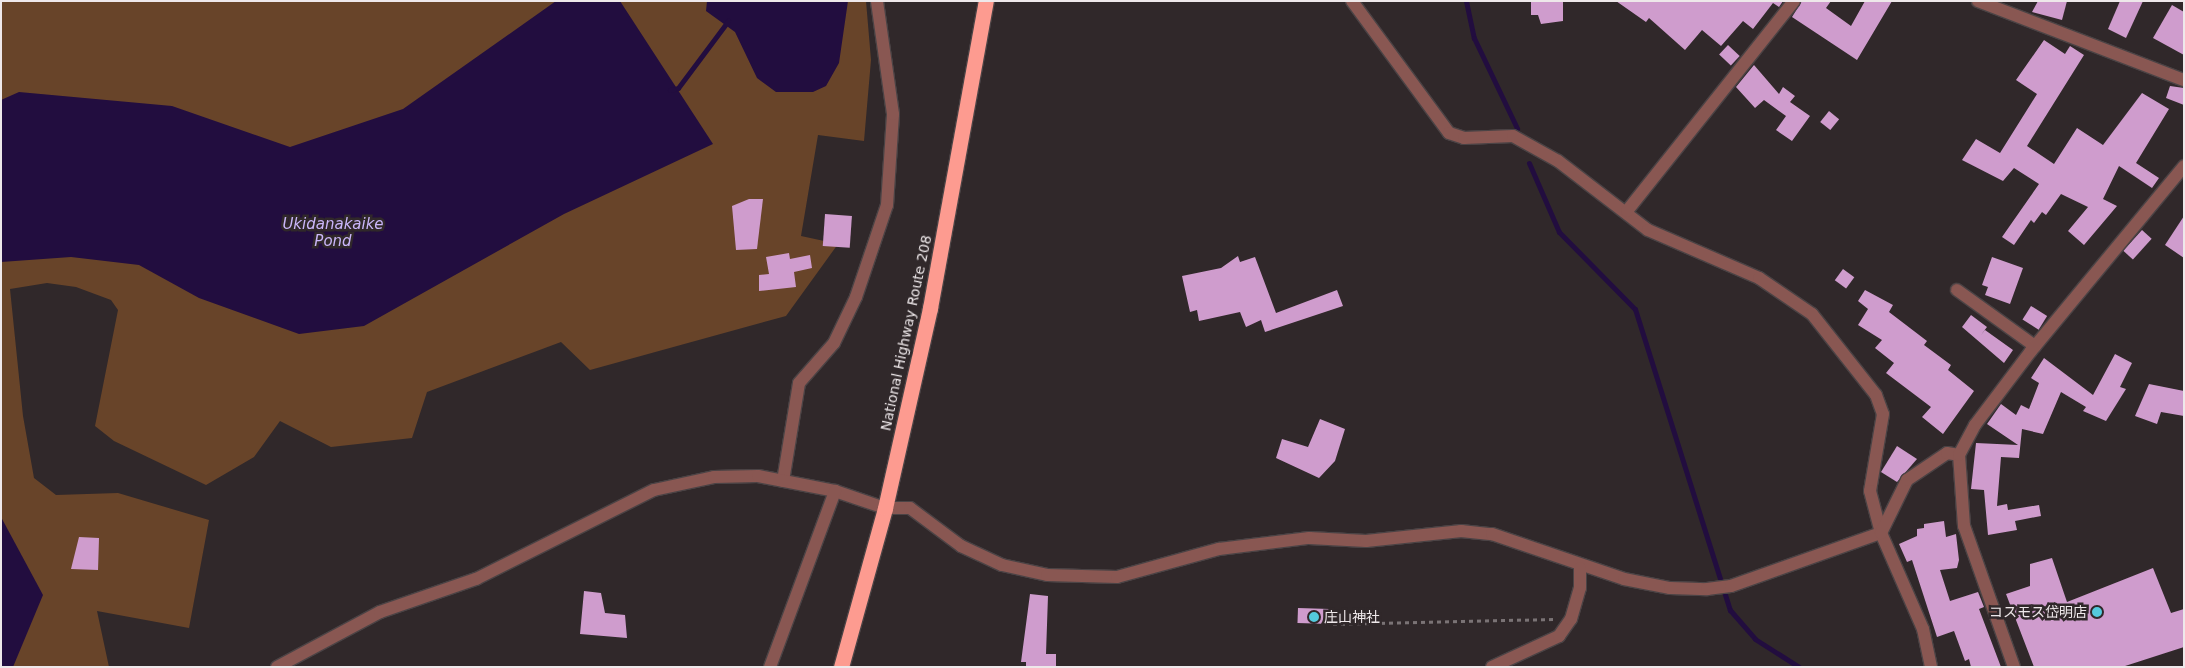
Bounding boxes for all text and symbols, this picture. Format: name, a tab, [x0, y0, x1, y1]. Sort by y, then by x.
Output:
water label: Ukidanakaike Pond	[282, 215, 384, 250]
street label: National Highway Route 208	[877, 234, 935, 432]
place label: コスモス岱明店	[1989, 604, 2087, 620]
marker: コスモス岱明店	[2091, 606, 2103, 618]
place label: 庄山神社	[1324, 609, 1380, 625]
marker: 庄山神社	[1308, 611, 1320, 623]

